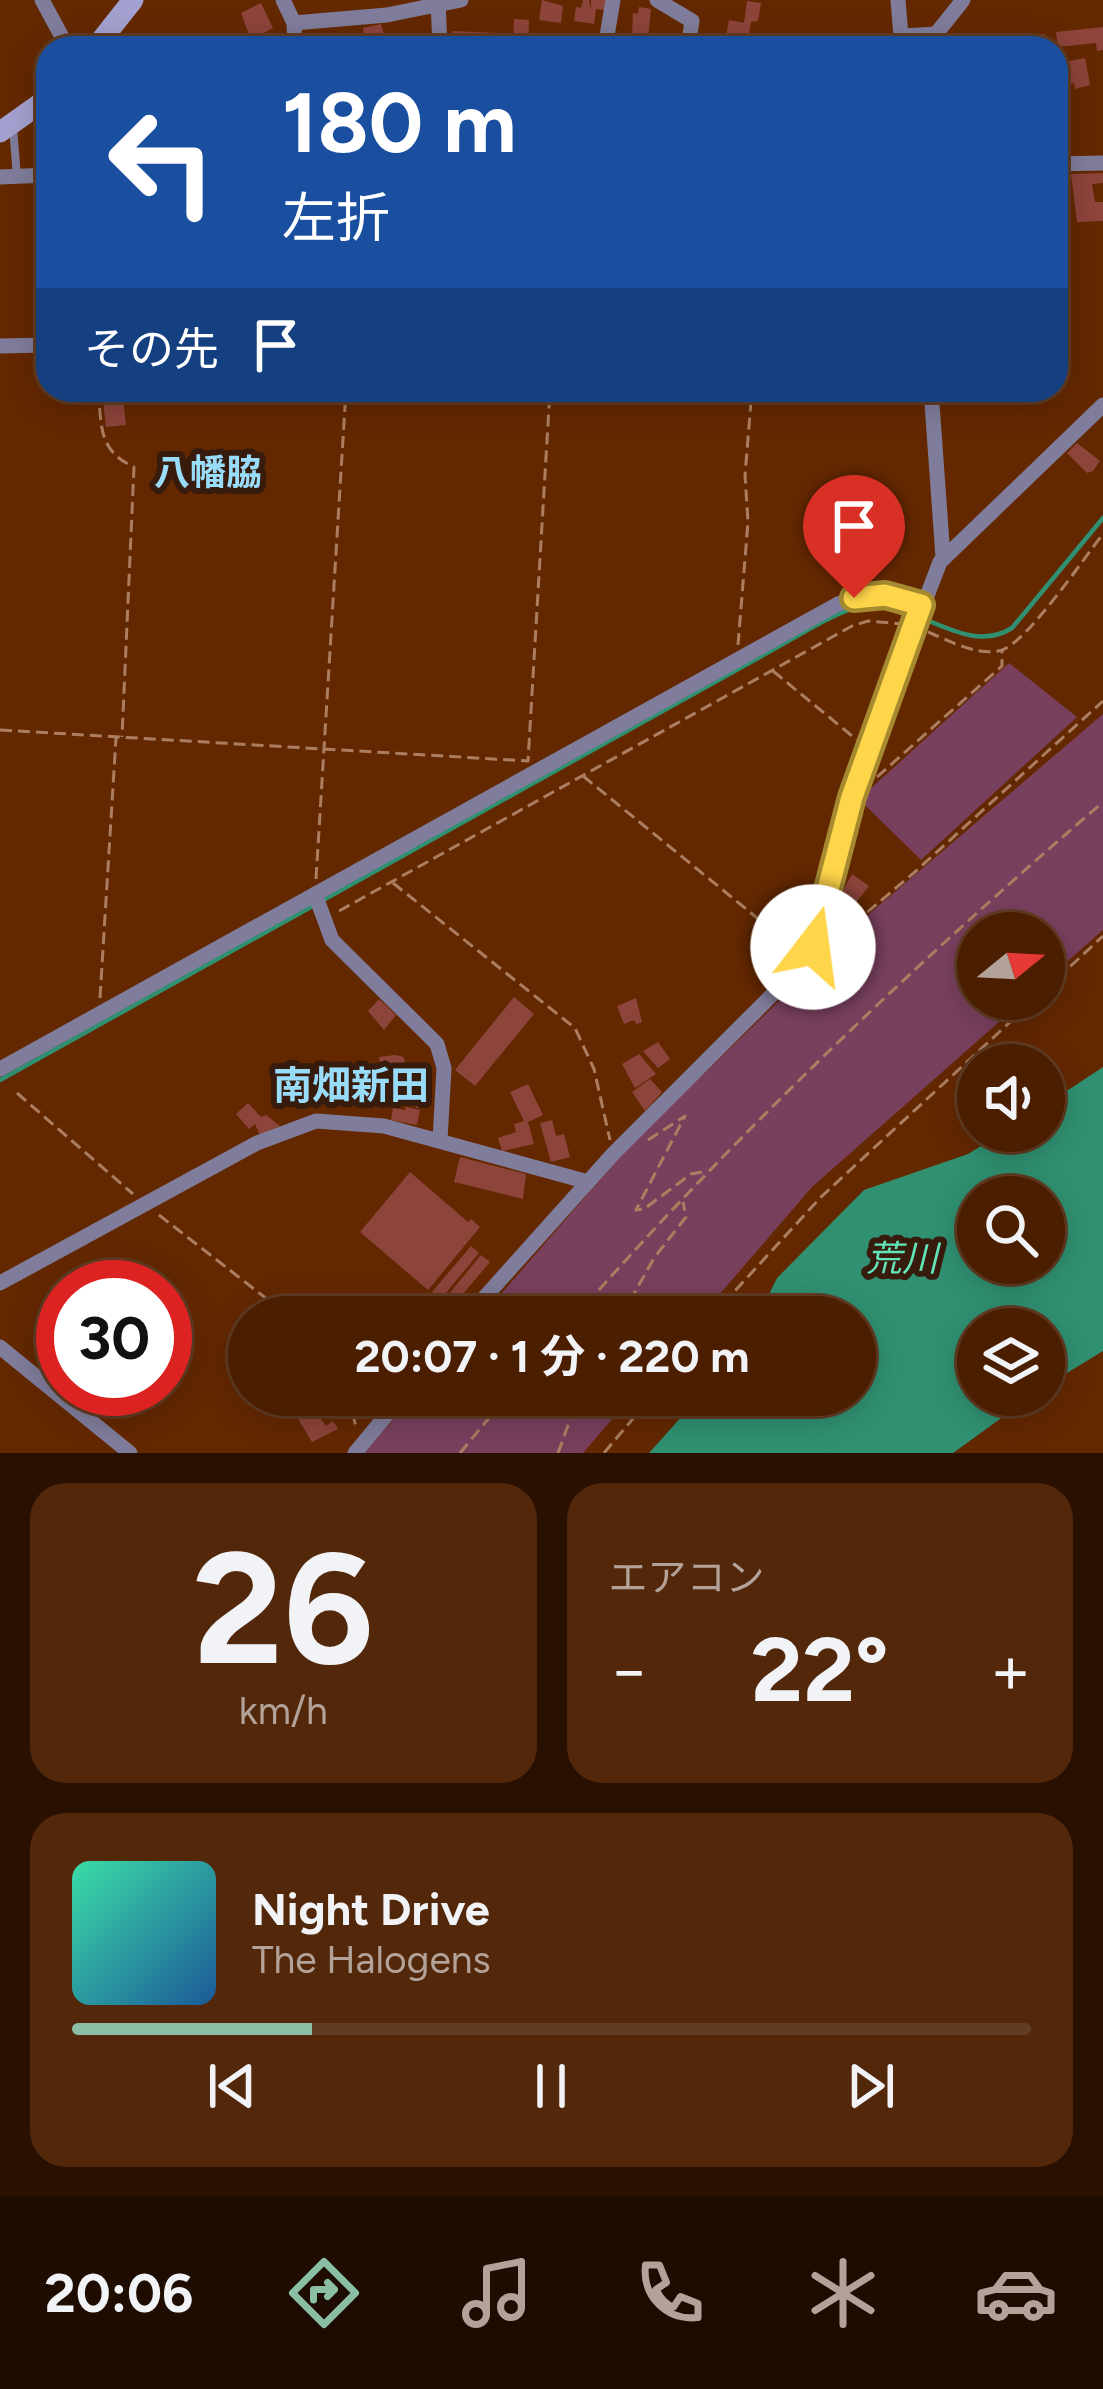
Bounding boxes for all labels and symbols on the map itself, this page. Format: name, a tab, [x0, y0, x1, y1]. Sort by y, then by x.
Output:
district label: 八幡脇	[154, 451, 262, 494]
pin	[803, 475, 905, 598]
position arrow	[750, 884, 876, 1010]
north arrow	[957, 912, 1065, 1020]
district label: 南畑新田	[273, 1062, 429, 1109]
water label: 荒川	[866, 1237, 942, 1280]
speed limit sign: 30	[36, 1260, 192, 1416]

